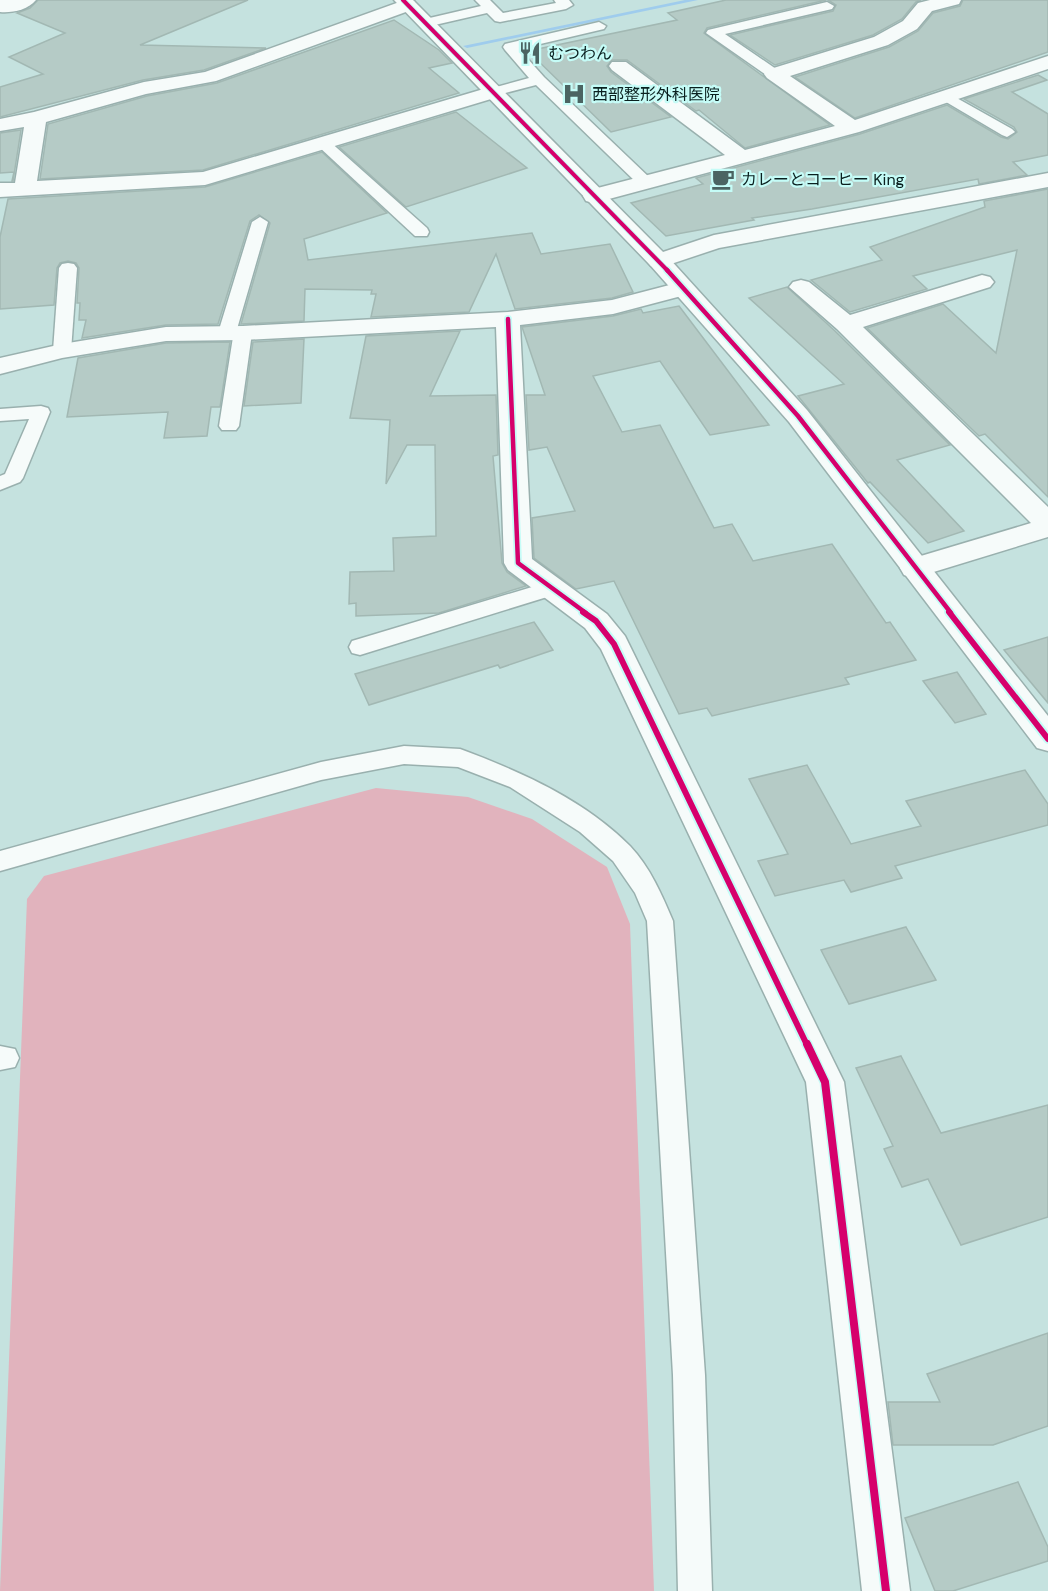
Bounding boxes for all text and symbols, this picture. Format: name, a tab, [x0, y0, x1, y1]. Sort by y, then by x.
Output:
restaurant icon: むつわん	[517, 40, 543, 66]
place label: むつわん	[548, 43, 612, 64]
hospital icon: 西部整形外科医院	[561, 81, 587, 107]
place label: 西部整形外科医院	[592, 84, 720, 105]
cafe icon: カレーとコーヒー King	[710, 166, 736, 192]
place label: カレーとコーヒー King	[741, 169, 905, 190]

